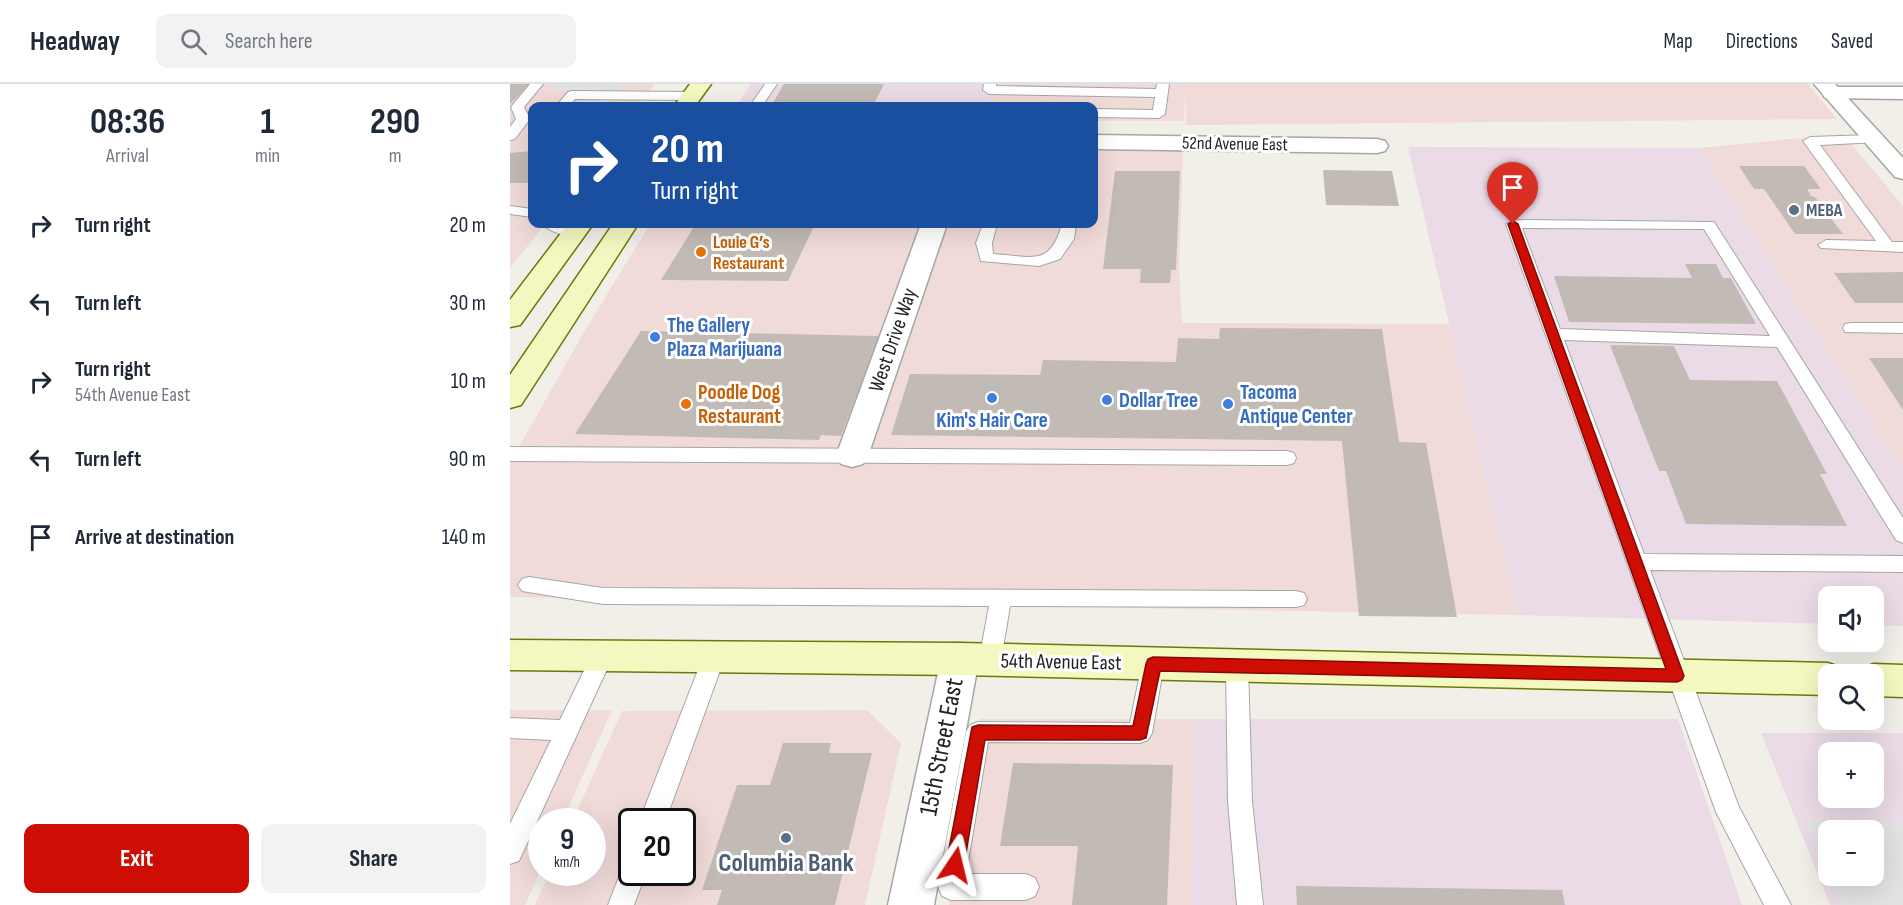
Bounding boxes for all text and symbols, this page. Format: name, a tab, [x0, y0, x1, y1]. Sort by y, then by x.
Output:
search box	[156, 14, 576, 68]
text: Headway	[30, 25, 120, 58]
icon: search	[177, 25, 210, 58]
text: Search here	[225, 28, 312, 55]
text: Map	[1663, 29, 1693, 54]
text: Directions	[1726, 29, 1798, 54]
text: Saved	[1831, 29, 1873, 54]
text: 08:36	[90, 101, 165, 144]
text: 1	[261, 101, 275, 144]
text: 290	[370, 101, 420, 144]
text: 20 m	[651, 124, 724, 175]
icon: right	[552, 126, 630, 204]
street label: 52nd Avenue East	[1182, 133, 1288, 155]
text: Arrival	[106, 144, 149, 168]
text: min	[255, 144, 280, 168]
text: m	[389, 144, 402, 168]
pin	[1487, 162, 1538, 224]
icon: arrive	[1496, 171, 1529, 204]
text: Turn right	[651, 175, 738, 207]
place label: MEBA	[1806, 200, 1843, 221]
marker: MEBA	[1787, 203, 1801, 217]
icon: right	[24, 209, 57, 242]
text: Turn right	[75, 212, 151, 239]
text: 20 m	[450, 212, 486, 239]
place label: Louie G’s Restaurant	[713, 232, 784, 274]
marker: Louie G’s Restaurant	[694, 245, 708, 259]
street label: West Drive Way	[864, 285, 922, 395]
icon: left	[24, 287, 57, 320]
text: Turn left	[75, 290, 141, 317]
text: 30 m	[449, 290, 486, 317]
place label: The Gallery Plaza Marijuana	[667, 313, 782, 362]
marker: The Gallery Plaza Marijuana	[648, 330, 662, 344]
text: Turn right	[75, 356, 151, 383]
icon: right	[24, 365, 57, 398]
text: 10 m	[451, 368, 486, 395]
place label: Poodle Dog Restaurant	[698, 380, 781, 429]
place label: Tacoma Antique Center	[1239, 380, 1353, 429]
text: 54th Avenue East	[75, 383, 190, 407]
place label: Dollar Tree	[1119, 388, 1198, 413]
marker: Kim's Hair Care	[985, 391, 999, 405]
marker: Dollar Tree	[1100, 393, 1114, 407]
marker: Poodle Dog Restaurant	[679, 397, 693, 411]
marker: Tacoma Antique Center	[1221, 397, 1235, 411]
place label: Kim's Hair Care	[936, 408, 1048, 433]
icon: left	[24, 443, 57, 476]
text: Turn left	[75, 446, 141, 473]
text: 90 m	[449, 446, 486, 473]
icon: arrive	[24, 521, 57, 554]
text: Arrive at destination	[75, 524, 234, 551]
text: 140 m	[442, 524, 486, 551]
map controls	[1818, 586, 1884, 886]
button: sound	[1818, 586, 1884, 652]
street label: 54th Avenue East	[1000, 648, 1122, 676]
button: search	[1818, 664, 1884, 730]
street label: 15th Street East	[913, 676, 971, 818]
button: +	[1818, 742, 1884, 808]
speed limit sign: 20	[618, 808, 696, 886]
button: −	[1818, 820, 1884, 886]
text: 9	[560, 822, 574, 858]
button: Exit	[24, 824, 249, 893]
button: Share	[261, 824, 486, 893]
marker: Columbia Bank	[779, 831, 793, 845]
position arrow	[923, 833, 987, 897]
place label: Columbia Bank	[718, 848, 854, 879]
text: km/h	[554, 853, 580, 872]

